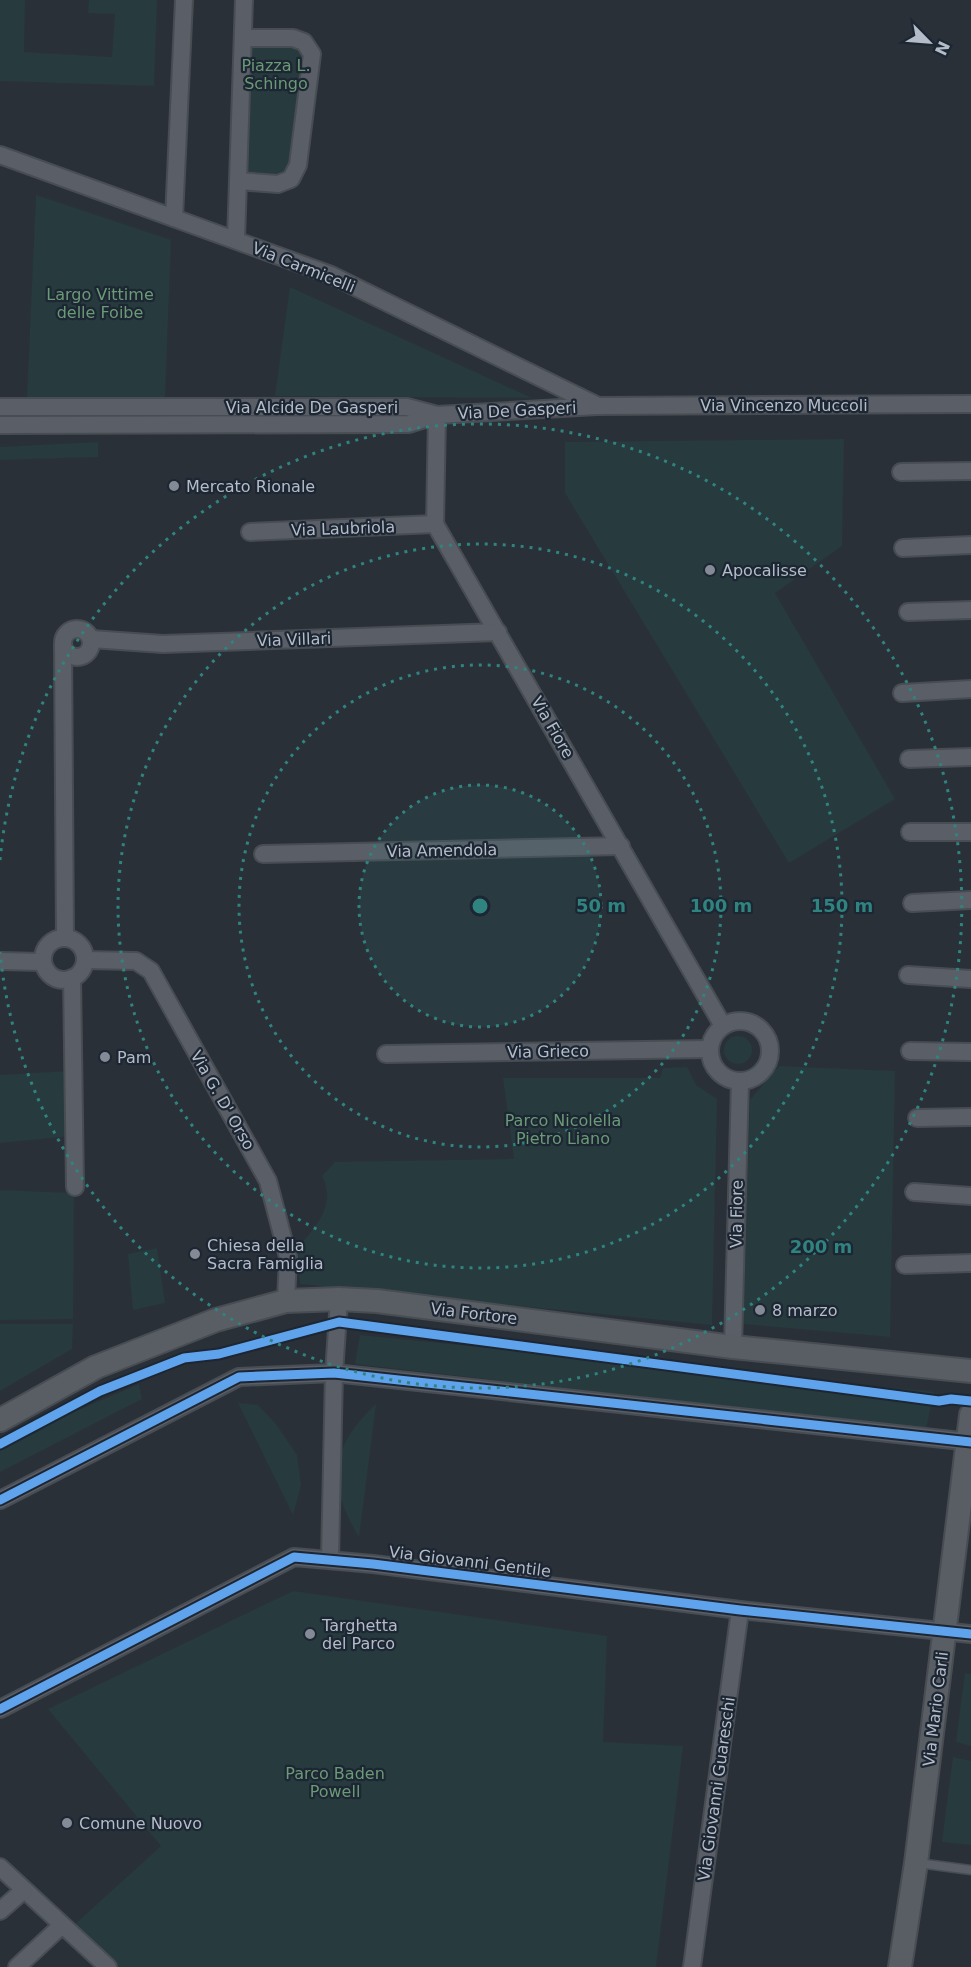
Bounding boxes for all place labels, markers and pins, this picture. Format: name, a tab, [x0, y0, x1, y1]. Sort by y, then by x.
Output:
place label: Mercato Rionale	[186, 477, 315, 496]
marker: Mercato Rionale	[167, 479, 181, 493]
place label: Apocalisse	[722, 561, 807, 580]
marker: Apocalisse	[703, 563, 717, 577]
centre of rings	[470, 896, 490, 916]
place label: Pam	[117, 1048, 151, 1067]
marker: Pam	[98, 1050, 112, 1064]
place label: Chiesa della Sacra Famiglia	[207, 1236, 324, 1273]
marker: Chiesa della Sacra Famiglia	[188, 1247, 202, 1261]
place label: 8 marzo	[772, 1301, 837, 1320]
marker: 8 marzo	[753, 1303, 767, 1317]
place label: Targhetta del Parco	[321, 1616, 398, 1653]
marker: Targhetta del Parco	[303, 1627, 317, 1641]
place label: Comune Nuovo	[79, 1814, 202, 1833]
marker: Comune Nuovo	[60, 1816, 74, 1830]

